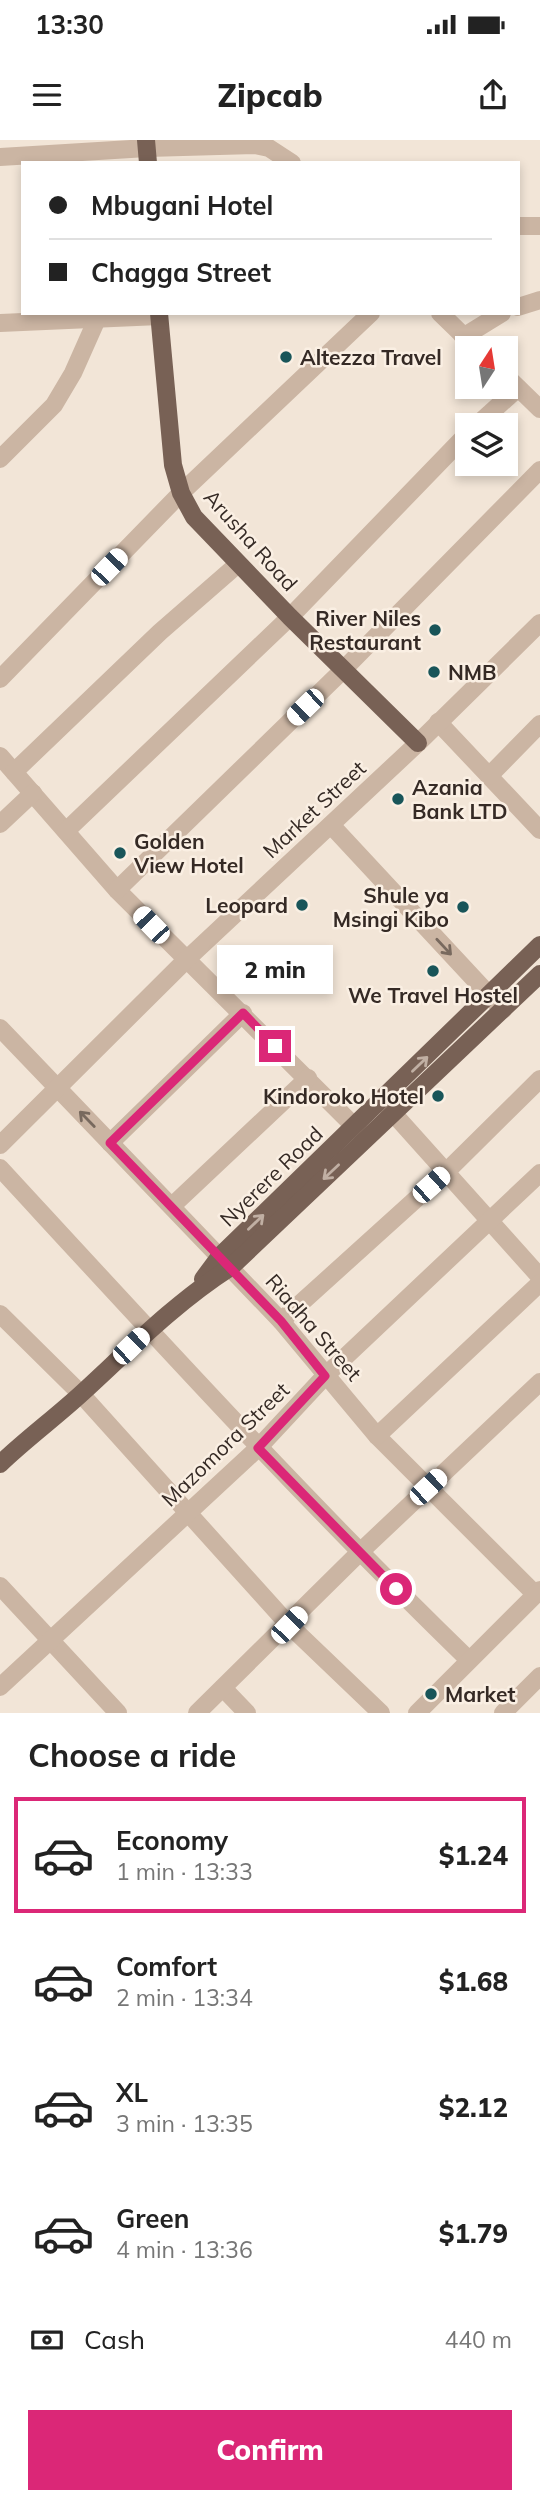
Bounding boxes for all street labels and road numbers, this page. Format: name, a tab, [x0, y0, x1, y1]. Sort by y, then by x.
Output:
street label: Arusha Road	[199, 484, 303, 596]
street label: Market Street	[257, 755, 371, 863]
street label: Nyerere Road	[214, 1120, 328, 1232]
street label: Riadha Street	[260, 1268, 368, 1386]
street label: Mazomora Street	[156, 1377, 294, 1511]

